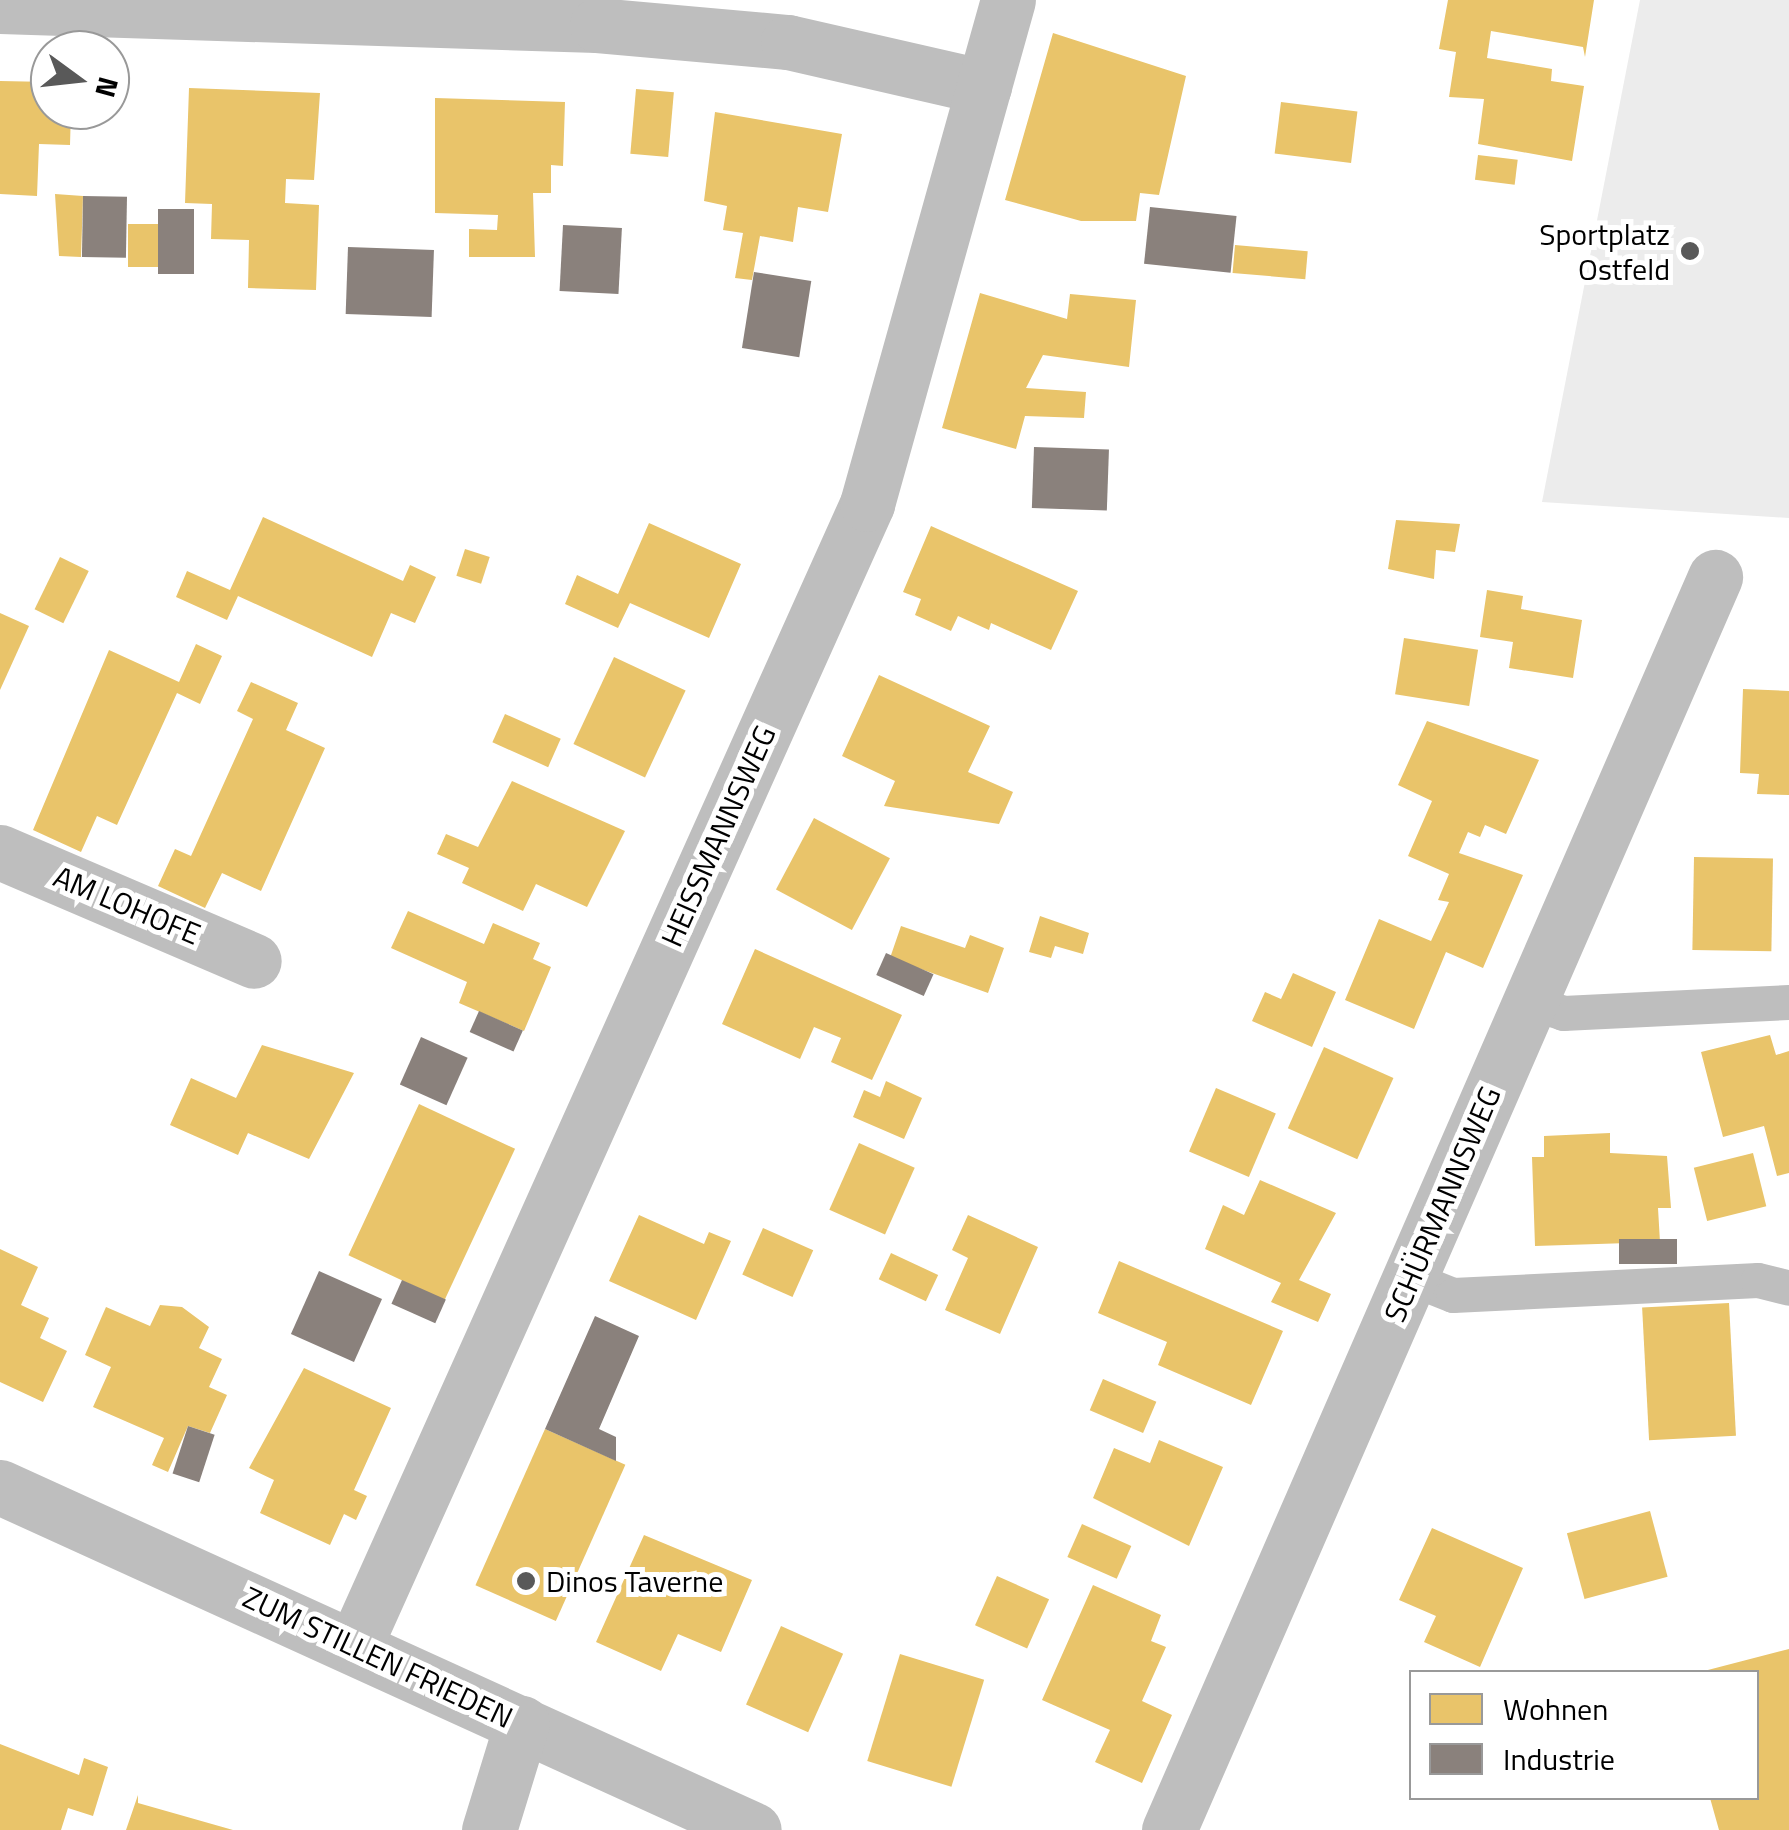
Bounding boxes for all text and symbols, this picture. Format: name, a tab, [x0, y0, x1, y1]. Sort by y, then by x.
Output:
north arrow	[30, 30, 130, 130]
text: N	[84, 72, 131, 102]
place label: Sportplatz Ostfeld	[1539, 216, 1670, 286]
marker: Sportplatz Ostfeld	[1679, 240, 1701, 262]
street label: HEISSMANNSWEG	[653, 720, 783, 952]
street label: AM LOHOFE	[48, 858, 206, 952]
street label: SCHÜRMANNSWEG	[1376, 1081, 1508, 1327]
place label: Dinos Taverne	[546, 1563, 723, 1599]
marker: Dinos Taverne	[515, 1570, 537, 1592]
street label: ZUM STILLEN FRIEDEN	[237, 1579, 519, 1735]
legend	[1409, 1670, 1759, 1800]
text: Wohnen	[1503, 1686, 1608, 1732]
text: Industrie	[1503, 1736, 1615, 1782]

